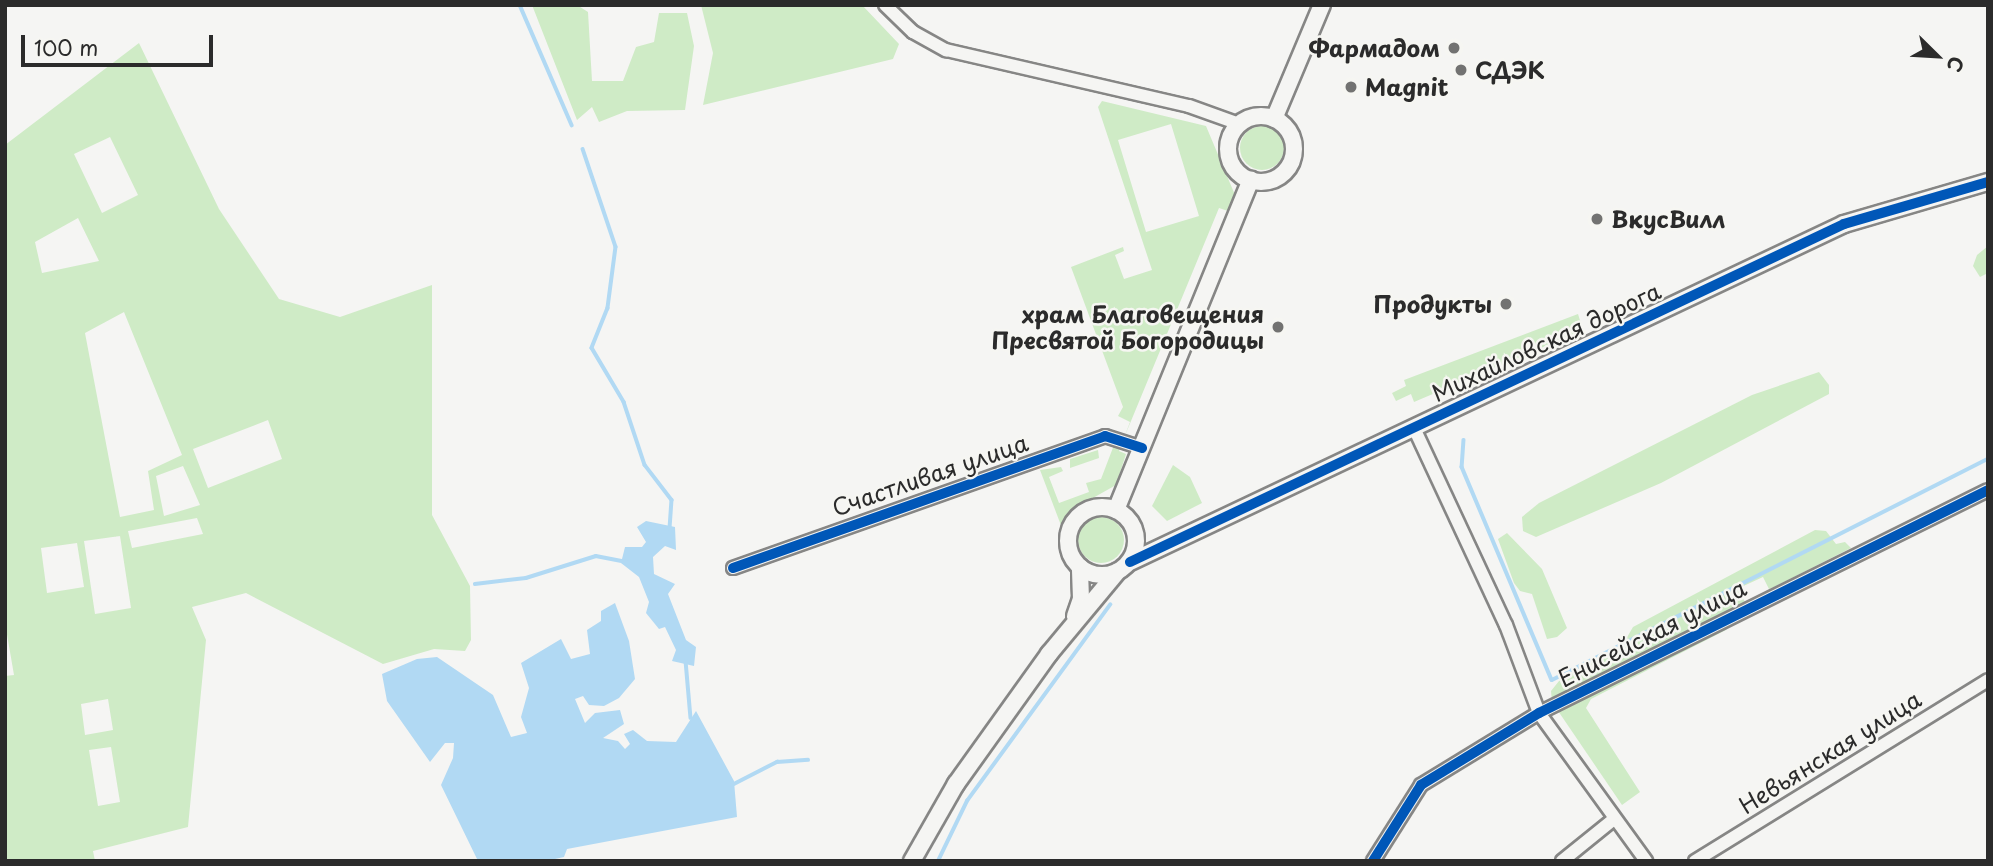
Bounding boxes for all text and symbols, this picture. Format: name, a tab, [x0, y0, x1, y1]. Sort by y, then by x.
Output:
scale bar	[24, 21, 217, 65]
north arrow	[1902, 21, 1972, 91]
text: 100 m	[34, 31, 98, 63]
place label: Фармадом	[1308, 34, 1440, 62]
marker: Фармадом	[1446, 40, 1462, 56]
text: С	[1940, 52, 1972, 77]
place label: СДЭК	[1475, 56, 1545, 84]
marker: СДЭК	[1453, 62, 1469, 78]
place label: Magnit	[1365, 73, 1449, 101]
marker: Magnit	[1343, 79, 1359, 95]
place label: ВкусВилл	[1611, 205, 1725, 233]
marker: ВкусВилл	[1589, 211, 1605, 227]
street label: Михайловская дорога	[1427, 277, 1665, 407]
place label: Продукты	[1374, 290, 1492, 318]
marker: Продукты	[1498, 296, 1514, 312]
place label: храм Благовещения Пресвятой Богородицы	[990, 300, 1264, 354]
marker: храм Благовещения Пресвятой Богородицы	[1270, 319, 1286, 335]
street label: Счастливая улица	[828, 428, 1032, 522]
street label: Енисейская улица	[1553, 573, 1751, 693]
street label: Невьянская улица	[1733, 684, 1927, 820]

